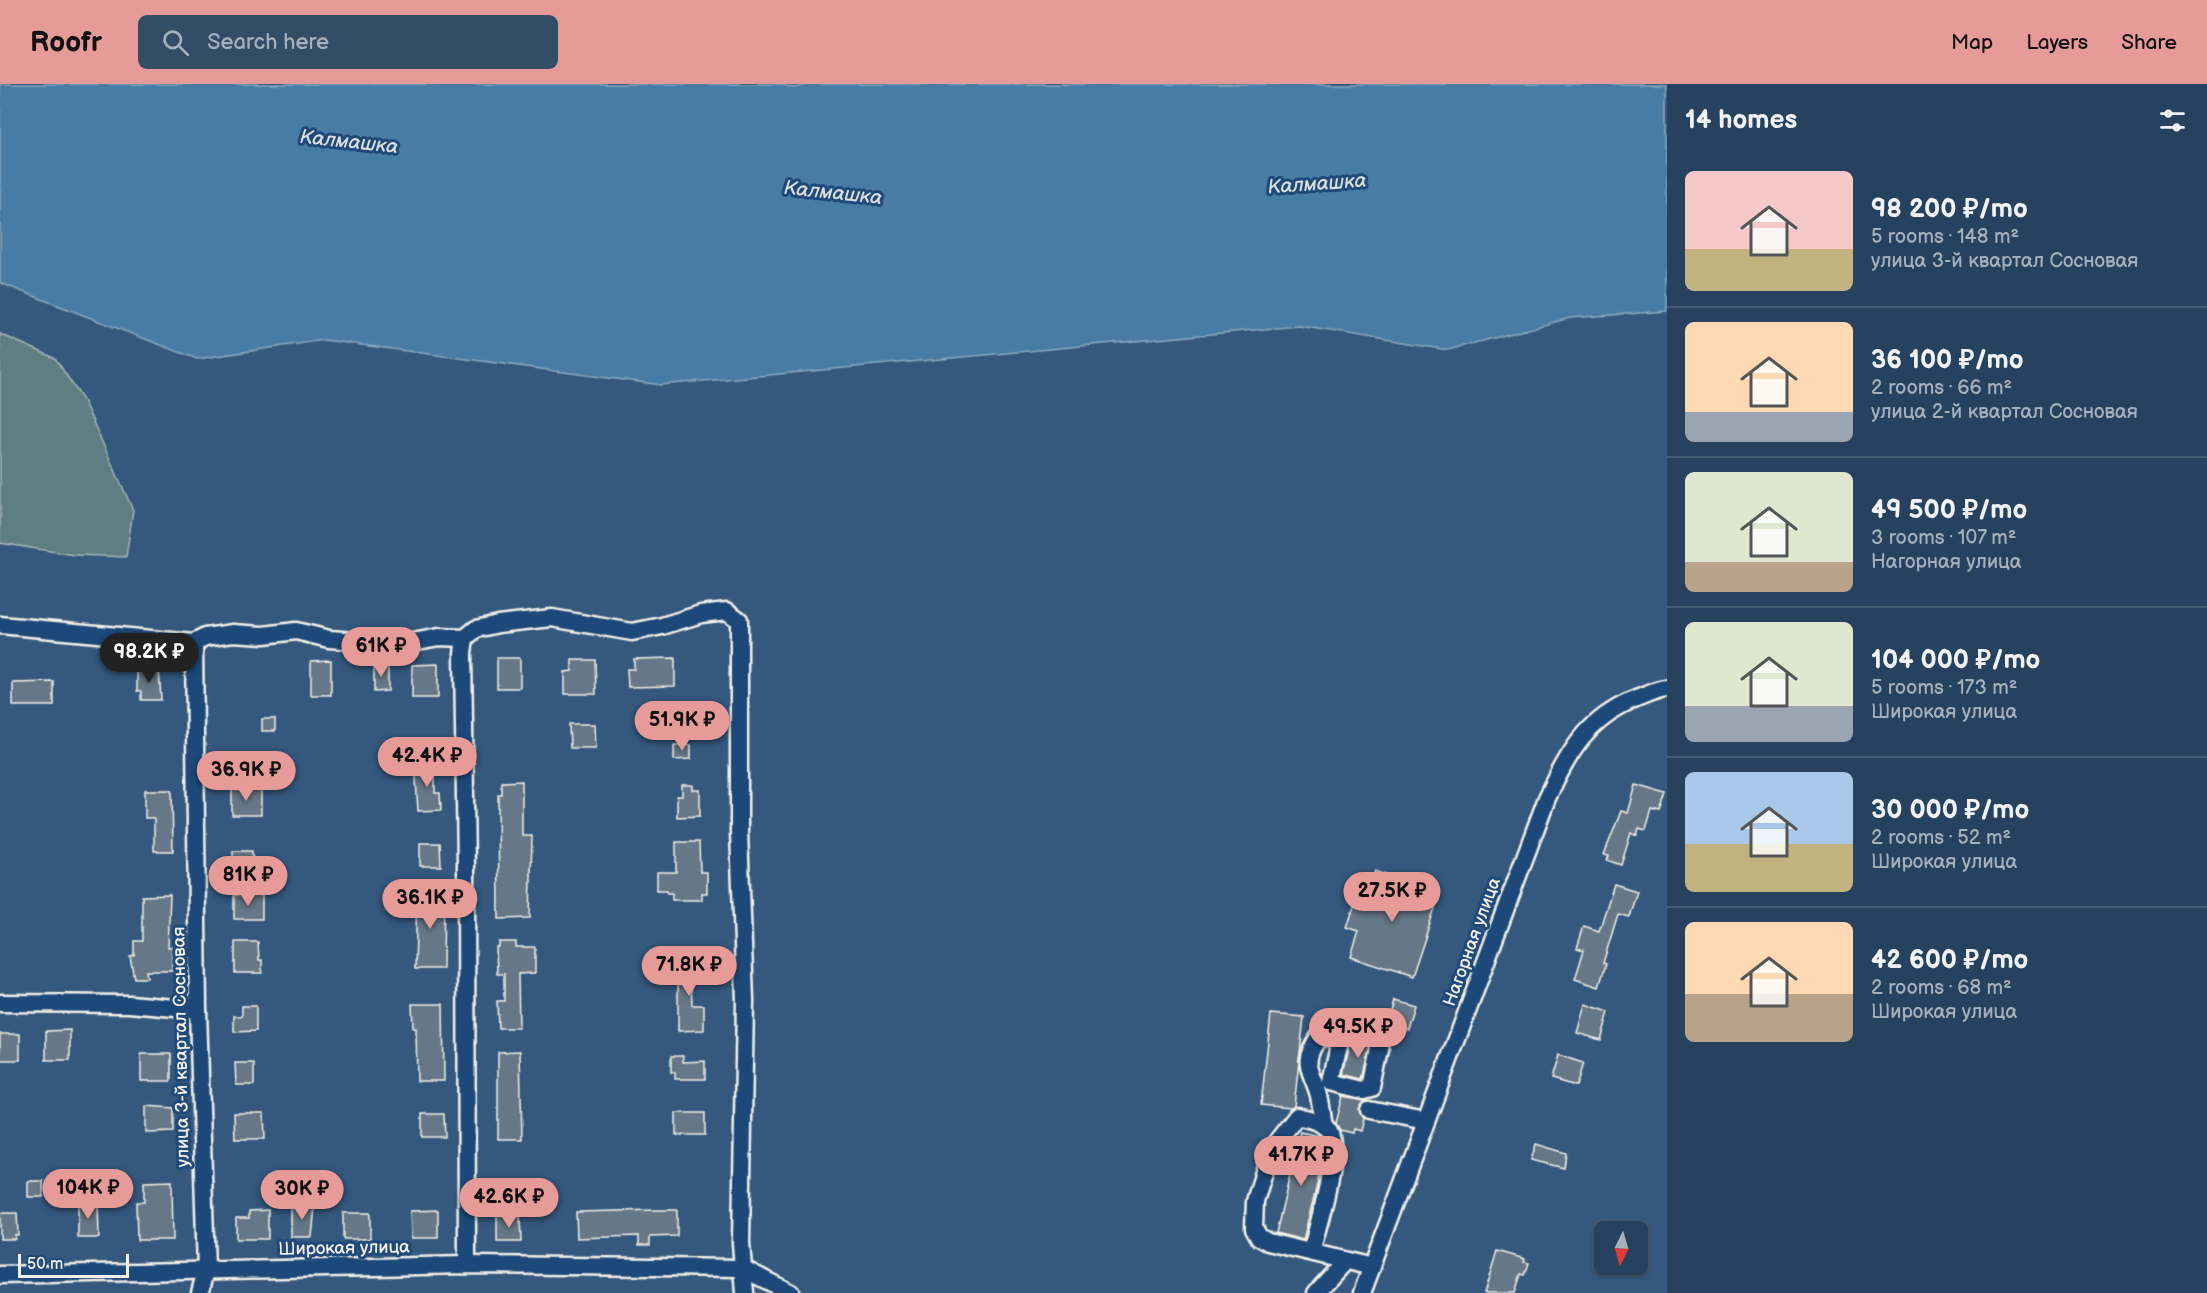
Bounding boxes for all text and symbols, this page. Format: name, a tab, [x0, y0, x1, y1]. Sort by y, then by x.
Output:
search box	[138, 15, 558, 69]
text: Roofr	[30, 26, 102, 59]
icon: search	[159, 26, 192, 59]
text: Search here	[207, 29, 329, 56]
text: Map	[1951, 30, 1993, 55]
text: Layers	[2026, 30, 2088, 55]
text: Share	[2121, 30, 2177, 55]
icon: filters	[2156, 104, 2189, 137]
text: 14 homes	[1685, 105, 1797, 136]
water label: Калмашка	[299, 125, 399, 159]
water label: Калмашка	[1267, 169, 1367, 199]
water label: Калмашка	[783, 176, 883, 210]
text: 98 200 ₽/mo	[1871, 194, 2028, 225]
icon: home	[1733, 195, 1805, 267]
text: 5 rooms · 148 m²	[1871, 225, 2019, 249]
text: улица 3-й квартал Сосновая	[1871, 249, 2138, 273]
text: 36 100 ₽/mo	[1871, 345, 2024, 376]
icon: home	[1733, 346, 1805, 418]
text: 2 rooms · 66 m²	[1871, 376, 2012, 400]
text: улица 2-й квартал Сосновая	[1871, 400, 2138, 424]
text: 49 500 ₽/mo	[1871, 495, 2027, 526]
icon: home	[1733, 496, 1805, 568]
text: 3 rooms · 107 m²	[1871, 526, 2016, 550]
text: Нагорная улица	[1871, 550, 2022, 574]
pin: 61K ₽	[339, 627, 423, 678]
pin: 98.2K ₽	[94, 633, 204, 684]
text: 61K ₽	[355, 634, 407, 658]
text: 98.2K ₽	[114, 640, 184, 664]
text: 104 000 ₽/mo	[1871, 645, 2040, 676]
icon: home	[1733, 646, 1805, 718]
text: 5 rooms · 173 m²	[1871, 676, 2017, 700]
text: Широкая улица	[1871, 700, 2017, 724]
pin: 51.9K ₽	[627, 701, 737, 752]
text: 51.9K ₽	[649, 708, 715, 732]
pin: 42.4K ₽	[372, 737, 482, 788]
text: 42.4K ₽	[392, 744, 462, 768]
pin: 36.9K ₽	[191, 751, 301, 802]
text: 36.9K ₽	[211, 758, 281, 782]
text: 30 000 ₽/mo	[1871, 795, 2029, 826]
icon: home	[1733, 796, 1805, 868]
text: 2 rooms · 52 m²	[1871, 826, 2011, 850]
text: Широкая улица	[1871, 850, 2017, 874]
pin: 81K ₽	[206, 856, 290, 907]
text: 81K ₽	[222, 863, 274, 887]
pin: 27.5K ₽	[1337, 872, 1447, 923]
street label: Нагорная улица	[1439, 874, 1505, 1009]
pin: 36.1K ₽	[375, 879, 485, 930]
text: 27.5K ₽	[1357, 879, 1427, 903]
text: 36.1K ₽	[396, 886, 464, 910]
street label: улица 3-й квартал Сосновая	[168, 926, 194, 1168]
text: 42 600 ₽/mo	[1871, 945, 2028, 976]
pin: 71.8K ₽	[634, 946, 744, 997]
icon: home	[1733, 946, 1805, 1018]
text: 71.8K ₽	[656, 953, 722, 977]
text: 2 rooms · 68 m²	[1871, 976, 2012, 1000]
text: Широкая улица	[1871, 1000, 2017, 1024]
pin: 49.5K ₽	[1303, 1008, 1413, 1059]
text: 49.5K ₽	[1323, 1015, 1393, 1039]
pin: 41.7K ₽	[1246, 1136, 1356, 1187]
text: 41.7K ₽	[1268, 1143, 1334, 1167]
pin: 104K ₽	[39, 1169, 137, 1220]
pin: 30K ₽	[260, 1170, 344, 1221]
text: 104K ₽	[56, 1176, 120, 1200]
text: 30K ₽	[275, 1177, 329, 1201]
pin: 42.6K ₽	[454, 1178, 564, 1229]
text: 42.6K ₽	[474, 1185, 544, 1209]
north arrow	[1594, 1221, 1648, 1275]
map controls	[1594, 1221, 1648, 1275]
street label: Широкая улица	[278, 1236, 410, 1260]
scale bar	[18, 1251, 129, 1278]
text: 50 m	[27, 1255, 63, 1274]

